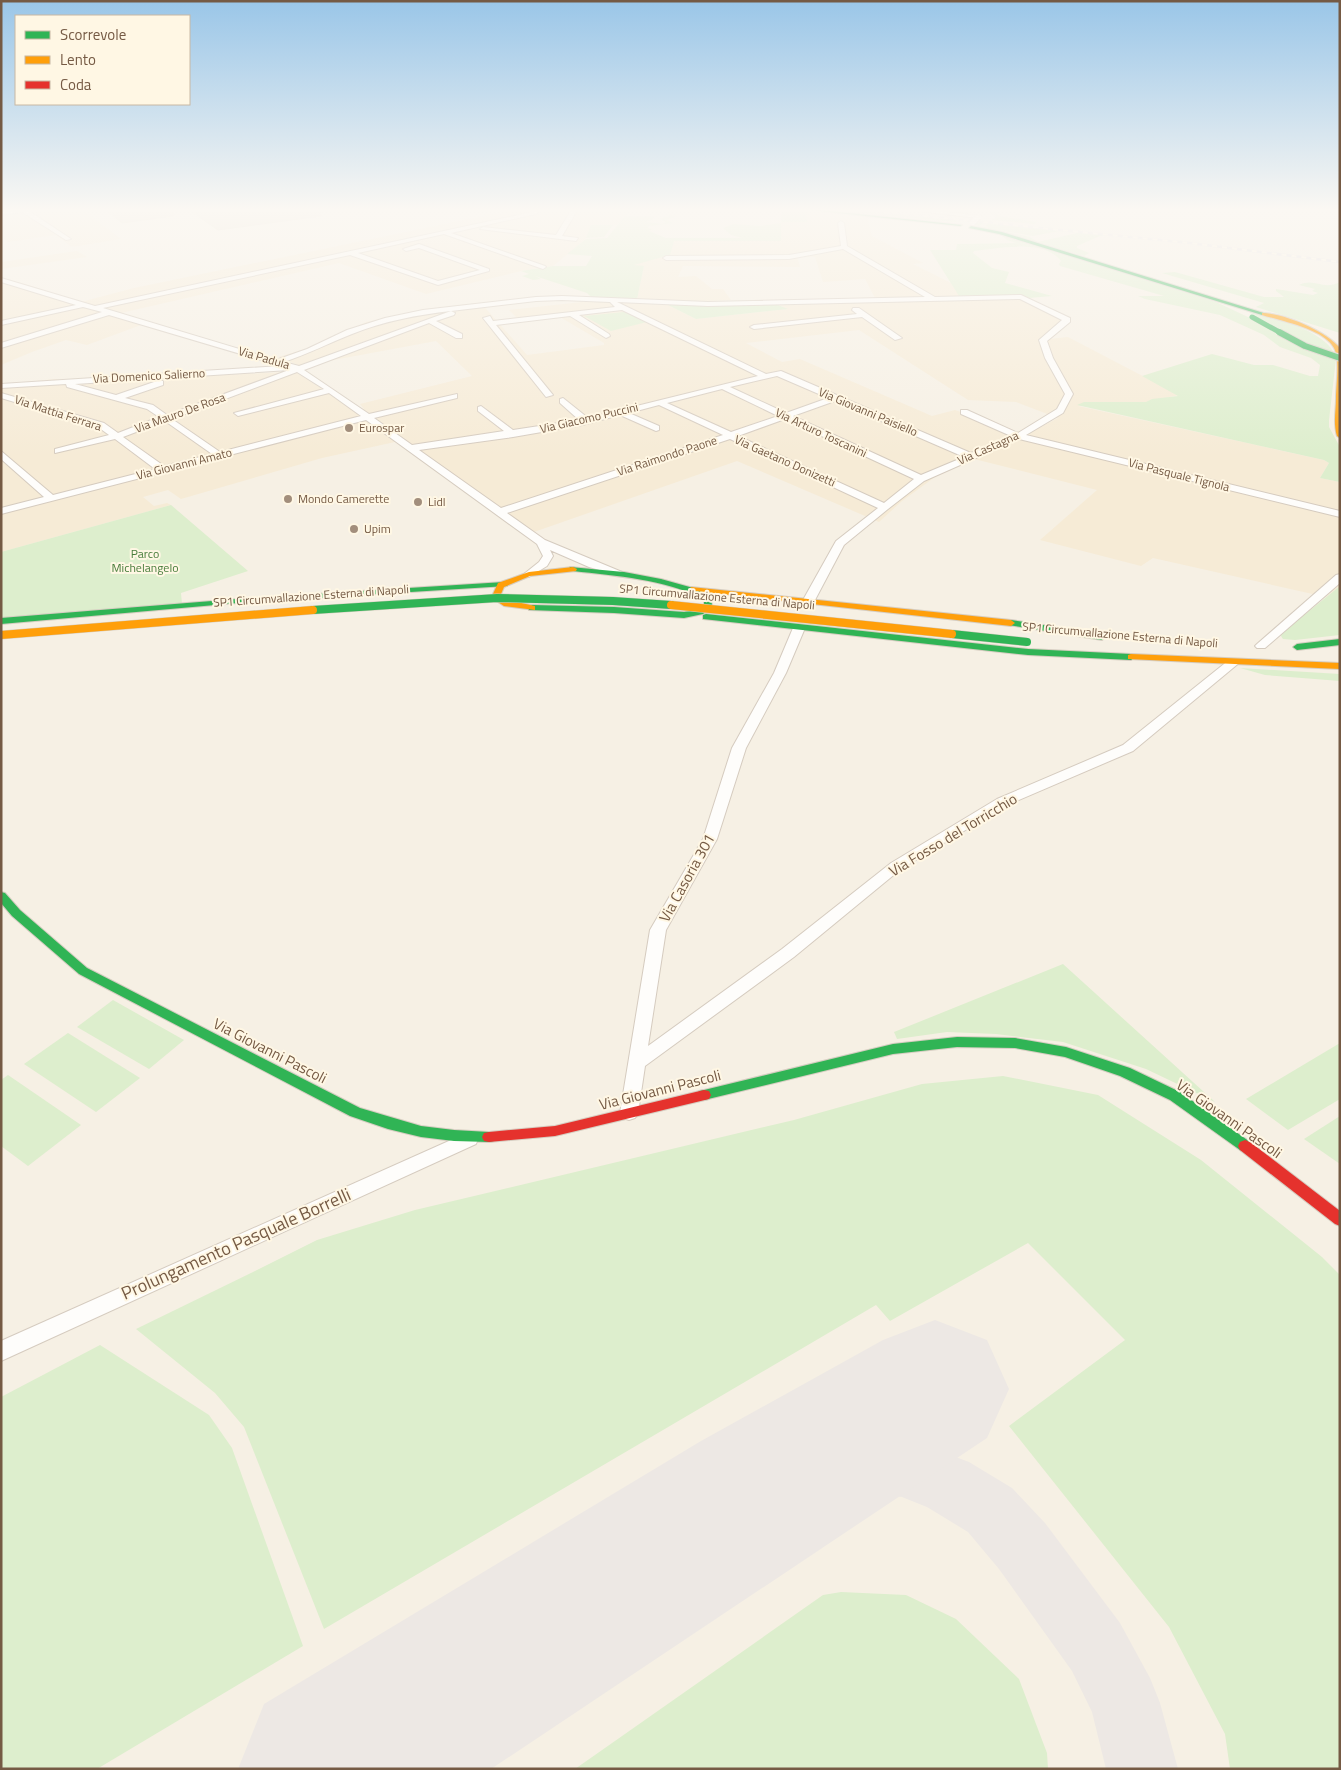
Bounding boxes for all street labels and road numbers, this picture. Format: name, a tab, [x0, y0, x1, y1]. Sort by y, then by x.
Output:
street label: Via Padula	[236, 341, 292, 374]
street label: Via Domenico Salierno	[92, 363, 206, 388]
street label: Via Giovanni Paisiello	[816, 382, 921, 441]
street label: Via Mauro De Rosa	[132, 387, 228, 438]
street label: Via Mattia Ferrara	[12, 389, 104, 436]
street label: Via Giacomo Puccini	[538, 397, 640, 438]
street label: Via Arturo Toscanini	[772, 403, 870, 462]
street label: Via Castagna	[954, 426, 1021, 469]
street label: Via Raimondo Paone	[614, 430, 719, 481]
street label: Via Gaetano Donizetti	[732, 430, 839, 491]
street label: Via Giovanni Amato	[134, 442, 234, 485]
street label: Via Pasquale Tignola	[1126, 453, 1232, 496]
street label: SP1 Circumvallazione Esterna di Napoli	[619, 578, 816, 615]
street label: SP1 Circumvallazione Esterna di Napoli	[212, 579, 409, 612]
street label: SP1 Circumvallazione Esterna di Napoli	[1022, 616, 1219, 653]
street label: Via Fosso del Torricchio	[884, 787, 1021, 882]
street label: Via Casoria 301	[653, 829, 720, 926]
street label: Via Giovanni Pascoli	[209, 1012, 331, 1089]
street label: Via Giovanni Pascoli	[597, 1063, 723, 1116]
street label: Via Giovanni Pascoli	[1172, 1073, 1287, 1164]
street label: Prolungamento Pasquale Borrelli	[117, 1181, 355, 1306]

